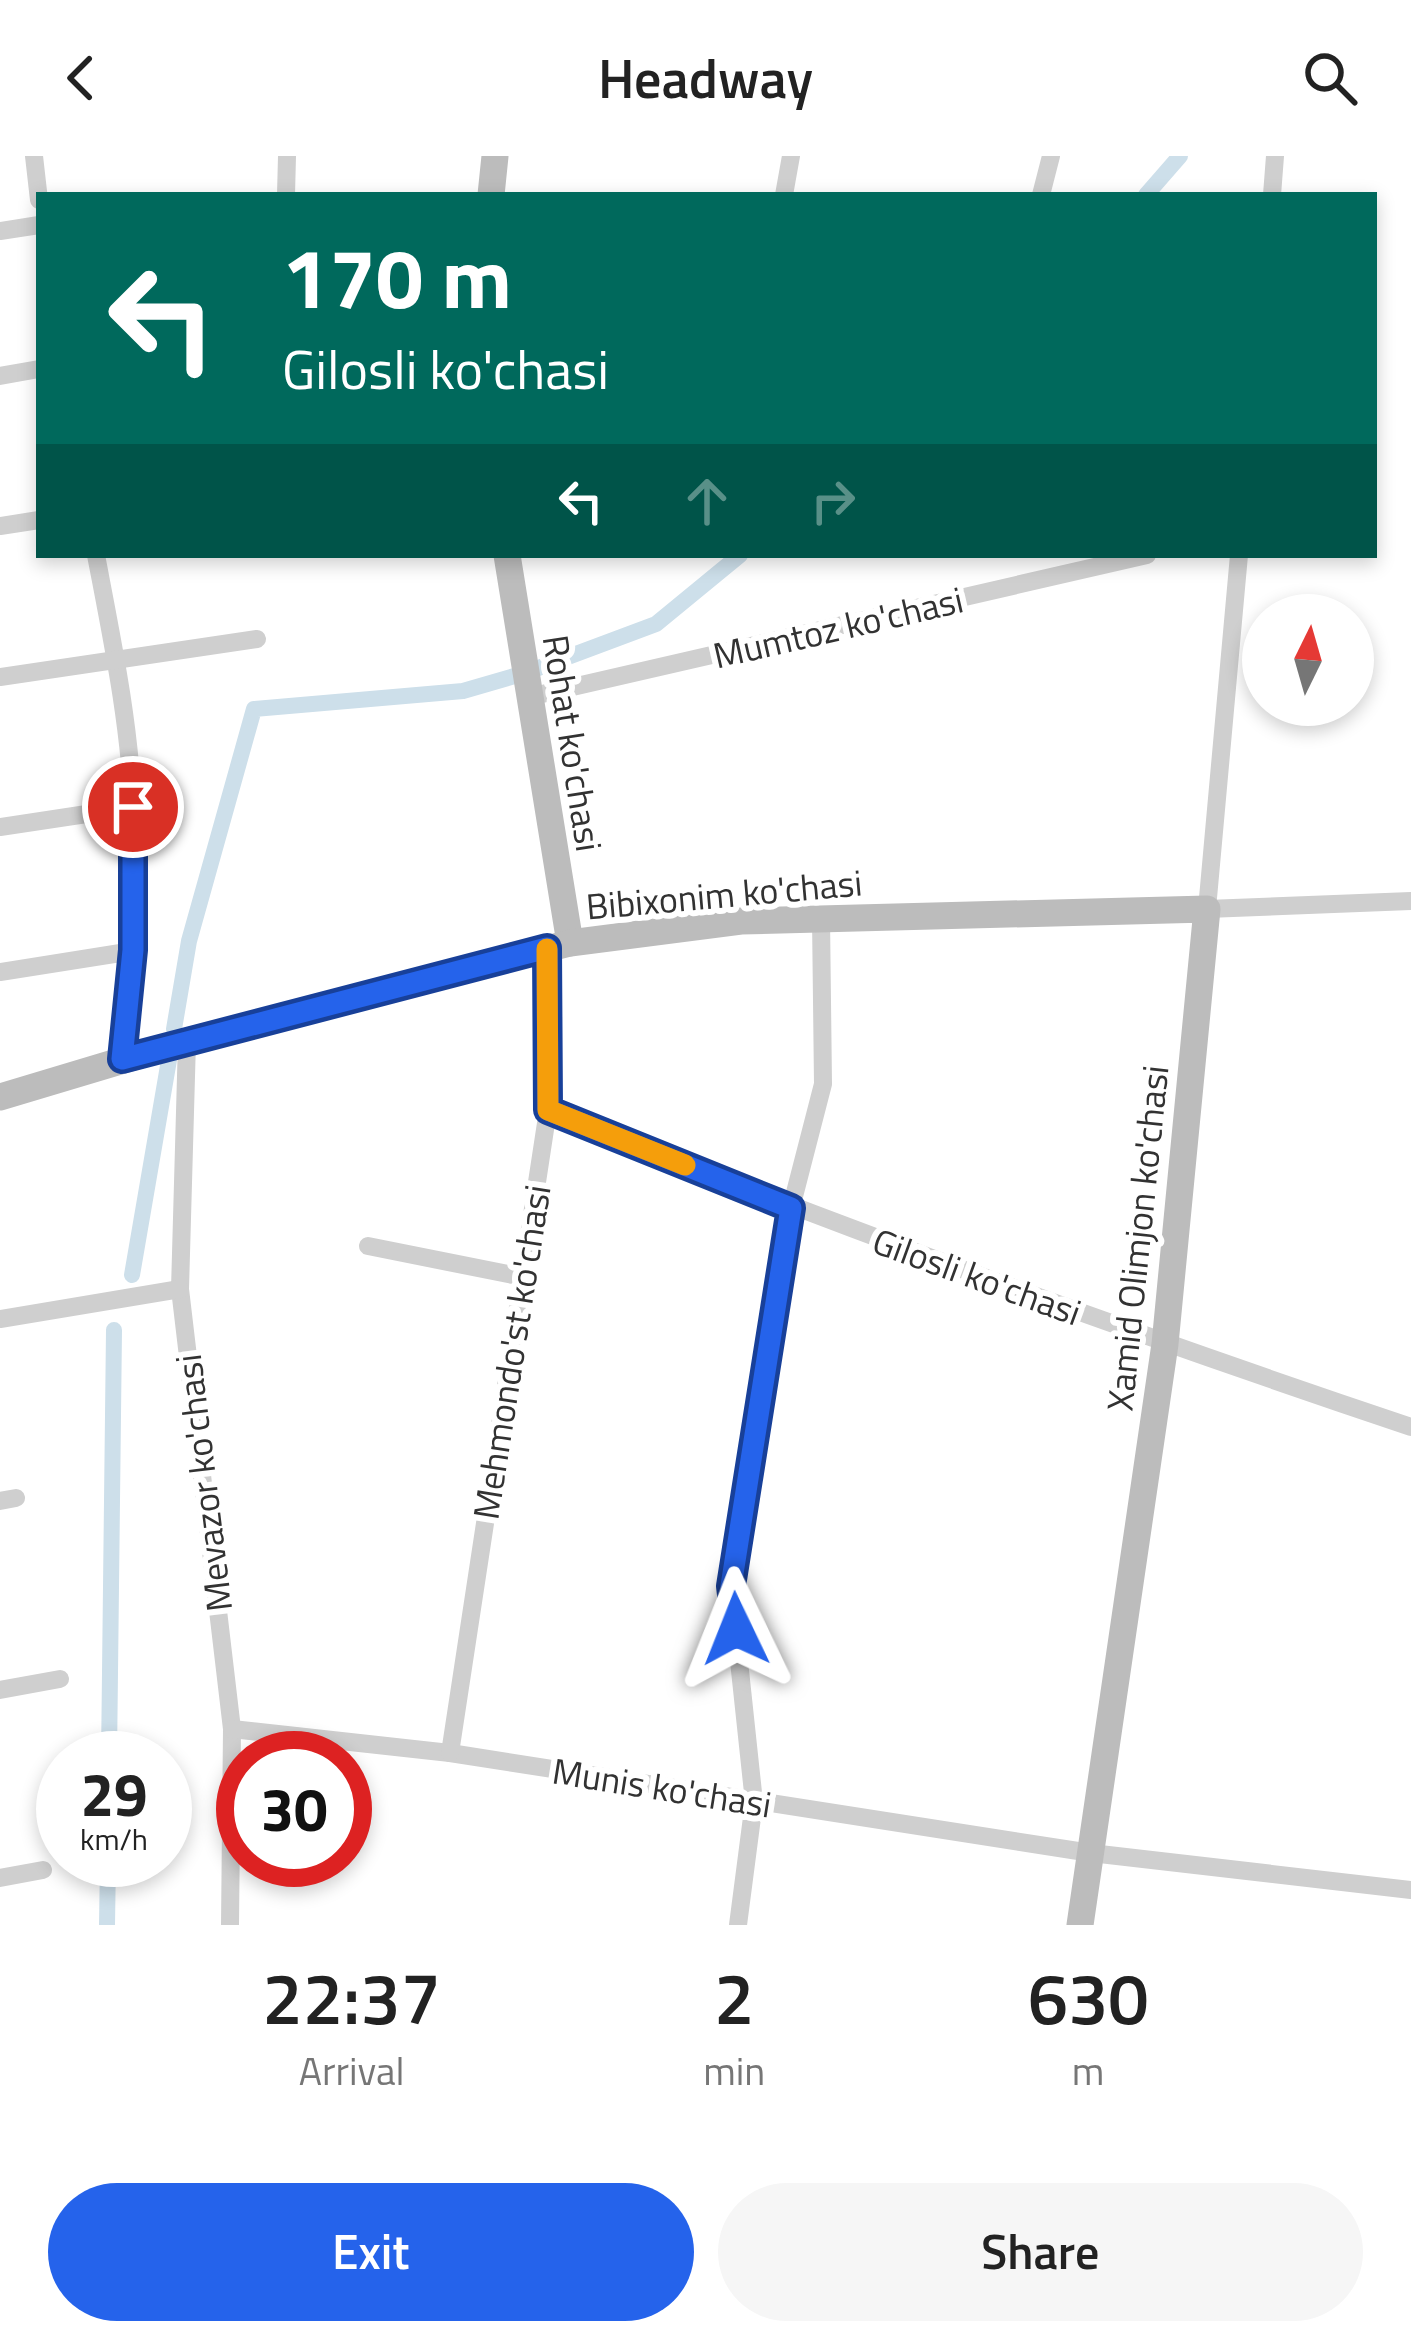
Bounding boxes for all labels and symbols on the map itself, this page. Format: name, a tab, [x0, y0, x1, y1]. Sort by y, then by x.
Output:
street label: Mumtoz ko'chasi	[708, 572, 968, 682]
north arrow	[1242, 594, 1374, 726]
street label: Rohat ko'chasi	[529, 631, 617, 855]
pin	[82, 756, 184, 858]
street label: Bibixonim ko'chasi	[584, 855, 864, 933]
street label: Xamid Olimjon ko'chasi	[1092, 1062, 1182, 1414]
street label: Mehmondo'st ko'chasi	[457, 1181, 565, 1523]
street label: Gilosli ko'chasi	[865, 1213, 1089, 1339]
street label: Mevazor ko'chasi	[160, 1351, 246, 1615]
position arrow	[673, 1566, 799, 1692]
speed limit sign: 30	[216, 1731, 372, 1887]
street label: Munis ko'chasi	[548, 1743, 776, 1831]

